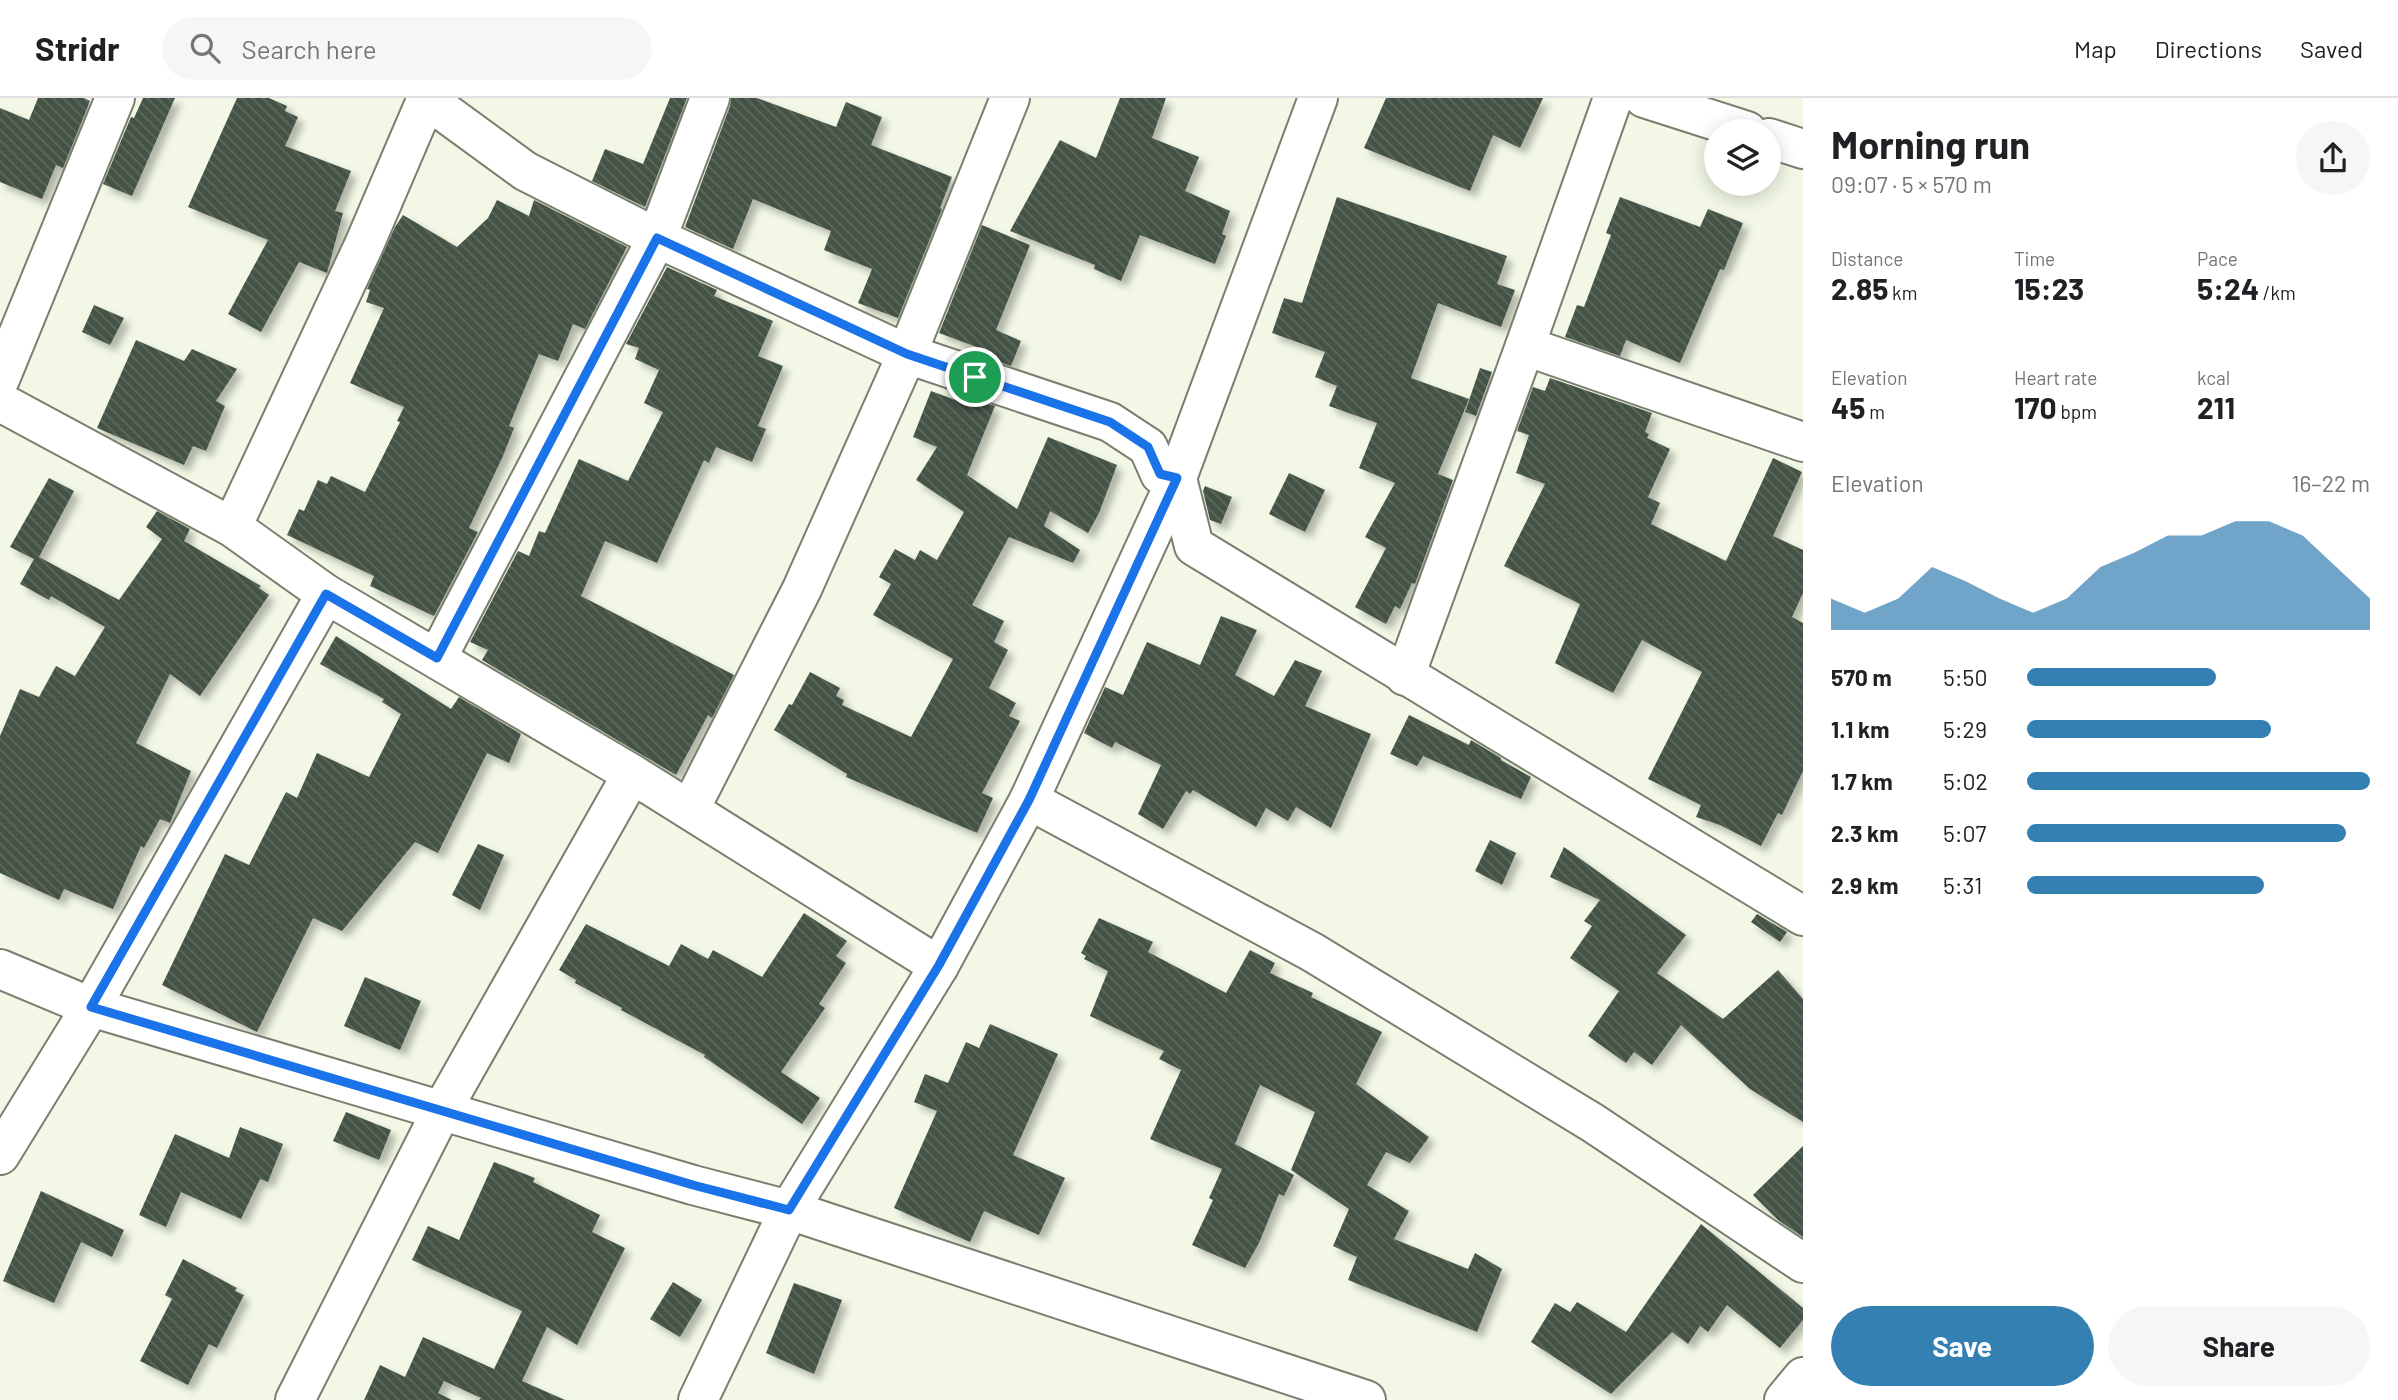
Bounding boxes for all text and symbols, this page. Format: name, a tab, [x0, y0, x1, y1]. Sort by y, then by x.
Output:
search box	[162, 17, 652, 80]
text: Stridr	[35, 28, 120, 68]
icon: search	[186, 29, 224, 67]
text: Search here	[242, 33, 377, 64]
text: Map	[2074, 34, 2117, 63]
text: Directions	[2155, 34, 2262, 63]
text: Saved	[2300, 34, 2363, 63]
map controls	[1704, 119, 1781, 196]
button: layers	[1704, 119, 1781, 196]
text: Morning run	[1831, 121, 2030, 167]
button: share	[2296, 121, 2370, 195]
text: 09:07 · 5 × 570 m	[1831, 170, 1992, 198]
text: Distance	[1831, 247, 1903, 270]
text: Time	[2014, 247, 2055, 270]
text: Pace	[2197, 247, 2238, 270]
text: 2.85	[1831, 270, 1888, 306]
text: 15:23	[2014, 270, 2084, 306]
text: 5:24	[2197, 270, 2259, 306]
text: km	[1888, 281, 1917, 304]
text: /km	[2259, 281, 2296, 304]
pin	[945, 347, 1005, 407]
icon: arrive	[956, 358, 994, 396]
text: Elevation	[1831, 366, 1908, 389]
text: Heart rate	[2014, 366, 2097, 389]
text: kcal	[2197, 366, 2230, 389]
text: 45	[1831, 389, 1865, 425]
text: 170	[2014, 389, 2057, 425]
text: 211	[2197, 389, 2235, 425]
text: m	[1865, 400, 1885, 423]
text: bpm	[2057, 400, 2097, 423]
text: Elevation	[1831, 469, 1924, 497]
text: 16–22 m	[2291, 469, 2370, 497]
text: 570 m	[1831, 663, 1892, 691]
text: 5:50	[1943, 663, 1987, 691]
text: 1.1 km	[1831, 715, 1890, 743]
text: 5:29	[1943, 715, 1987, 743]
text: 1.7 km	[1831, 767, 1893, 795]
text: 5:02	[1943, 767, 1988, 795]
text: 2.3 km	[1831, 819, 1899, 847]
text: 5:07	[1943, 819, 1987, 847]
text: 2.9 km	[1831, 871, 1898, 899]
text: 5:31	[1943, 871, 1982, 899]
button: Save	[1831, 1306, 2094, 1386]
button: Share	[2108, 1306, 2370, 1386]

